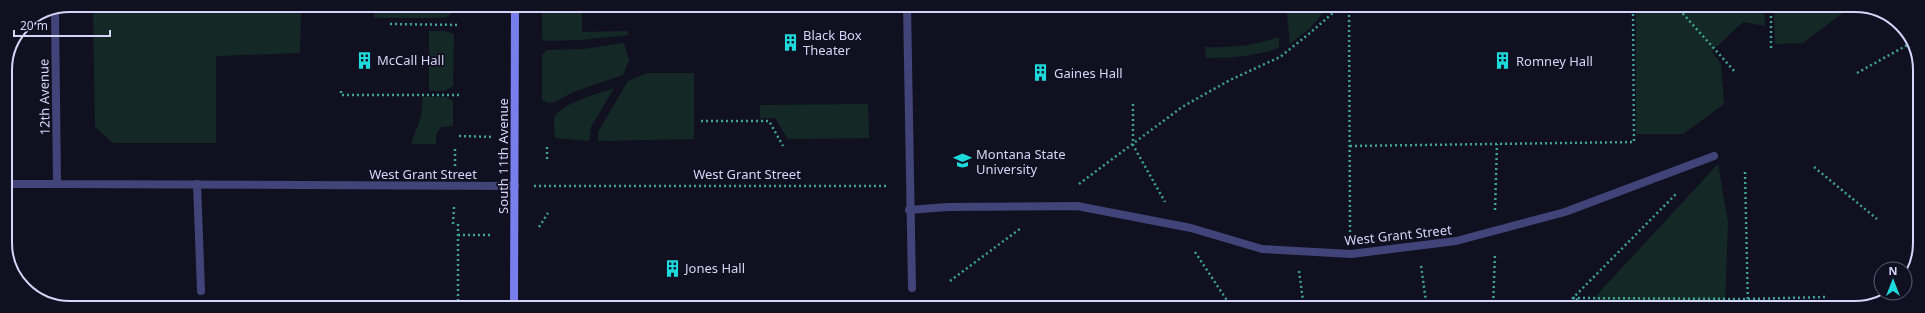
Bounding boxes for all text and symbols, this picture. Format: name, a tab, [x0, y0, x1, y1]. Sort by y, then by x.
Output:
scale bar	[14, 12, 110, 38]
text: 20 m	[20, 17, 48, 34]
place label: Black Box Theater	[803, 26, 862, 59]
building icon: Black Box Theater	[780, 32, 800, 52]
building icon: McCall Hall	[354, 50, 374, 70]
place label: McCall Hall	[377, 51, 444, 69]
building icon: Romney Hall	[1493, 51, 1513, 71]
place label: Romney Hall	[1516, 52, 1593, 70]
street label: 12th Avenue	[34, 59, 54, 135]
building icon: Gaines Hall	[1031, 63, 1051, 83]
place label: Gaines Hall	[1054, 64, 1123, 82]
street label: South 11th Avenue	[494, 98, 512, 214]
place label: Montana State University	[976, 145, 1066, 178]
school or university icon: Montana State University	[953, 151, 973, 171]
street label: West Grant Street	[369, 165, 477, 183]
street label: West Grant Street	[693, 165, 801, 183]
street label: West Grant Street	[1343, 220, 1453, 250]
building icon: Jones Hall	[662, 258, 682, 278]
place label: Jones Hall	[683, 259, 745, 277]
north arrow	[1873, 261, 1913, 301]
text: N	[1889, 263, 1897, 278]

